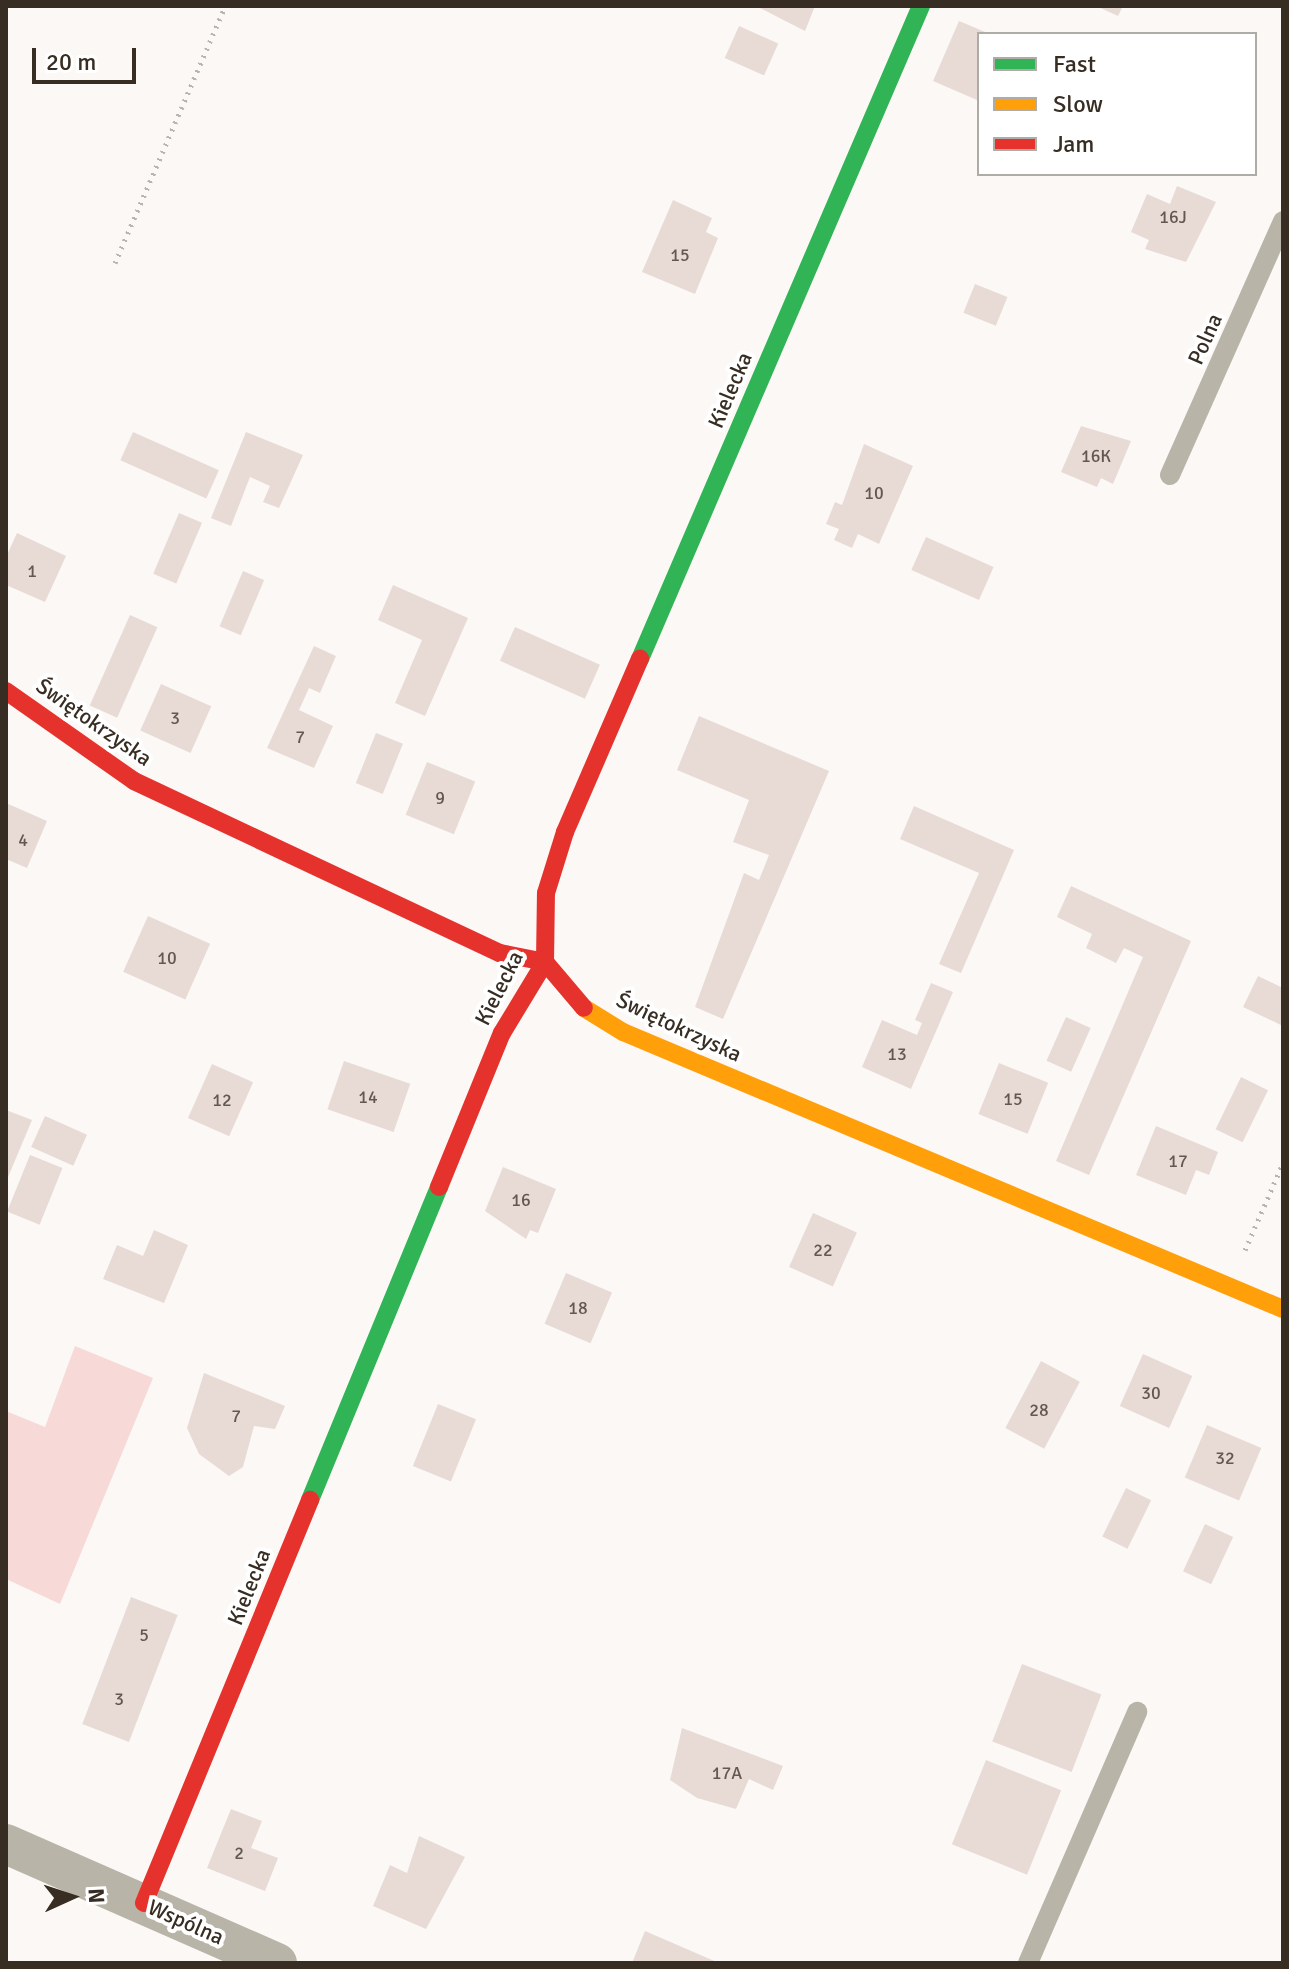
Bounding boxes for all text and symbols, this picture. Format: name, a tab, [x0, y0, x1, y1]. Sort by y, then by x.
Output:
scale bar	[36, 32, 140, 82]
legend	[977, 32, 1257, 176]
text: 20 m	[46, 47, 96, 77]
text: Fast	[1053, 49, 1096, 79]
text: Slow	[1053, 89, 1103, 119]
text: Jam	[1053, 129, 1094, 159]
house number: 16J	[1159, 206, 1187, 228]
house number: 15	[670, 244, 690, 266]
street label: Polna	[1182, 309, 1228, 369]
street label: Kielecka	[702, 348, 758, 432]
house number: 16K	[1081, 445, 1111, 467]
house number: 10	[864, 482, 884, 504]
house number: 1	[27, 560, 37, 582]
street label: Świętokrzyska	[31, 672, 157, 772]
house number: 3	[170, 707, 180, 729]
house number: 7	[295, 726, 305, 748]
house number: 9	[435, 787, 445, 809]
house number: 4	[18, 829, 28, 851]
street label: Kielecka	[469, 946, 529, 1030]
house number: 10	[157, 947, 177, 969]
street label: Świętokrzyska	[612, 986, 746, 1068]
house number: 13	[887, 1043, 907, 1065]
house number: 14	[358, 1086, 378, 1108]
house number: 15	[1003, 1088, 1023, 1110]
house number: 12	[212, 1089, 232, 1111]
house number: 17	[1168, 1150, 1188, 1172]
house number: 16	[511, 1189, 531, 1211]
house number: 22	[813, 1239, 833, 1261]
house number: 18	[568, 1297, 588, 1319]
house number: 30	[1141, 1382, 1161, 1404]
house number: 28	[1029, 1399, 1049, 1421]
house number: 7	[231, 1405, 241, 1427]
house number: 32	[1215, 1447, 1235, 1469]
street label: Kielecka	[222, 1545, 276, 1629]
house number: 5	[139, 1624, 149, 1646]
house number: 3	[114, 1688, 124, 1710]
house number: 17A	[712, 1762, 742, 1784]
house number: 2	[234, 1842, 244, 1864]
north arrow	[32, 1857, 112, 1937]
text: N	[83, 1887, 110, 1904]
street label: Wspólna	[144, 1894, 228, 1950]

